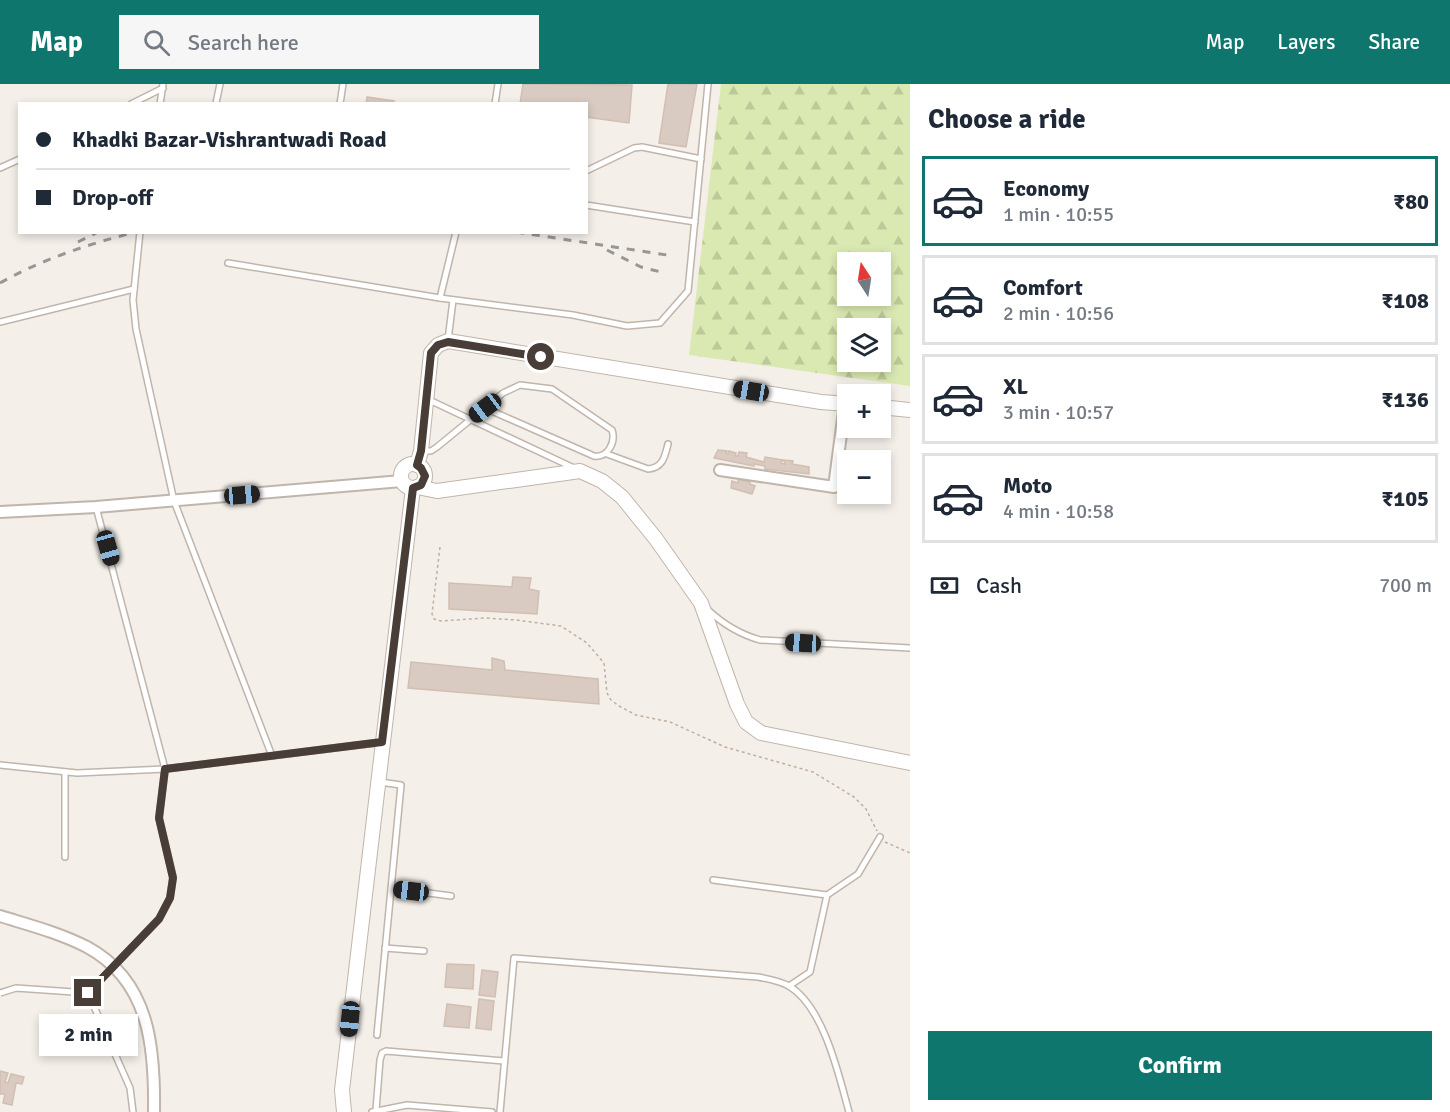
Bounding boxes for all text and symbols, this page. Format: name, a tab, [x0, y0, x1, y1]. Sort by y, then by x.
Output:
search box	[119, 15, 539, 69]
text: Map	[30, 25, 83, 59]
icon: search	[140, 26, 173, 59]
text: Search here	[188, 29, 299, 56]
text: Map	[1206, 29, 1244, 55]
text: Layers	[1277, 29, 1335, 55]
text: Share	[1368, 29, 1420, 55]
text: Choose a ride	[928, 103, 1086, 136]
text: Khadki Bazar-Vishrantwadi Road	[72, 126, 387, 153]
icon: car	[931, 174, 985, 228]
text: Economy	[1003, 175, 1089, 202]
text: Drop-off	[72, 184, 153, 211]
text: ₹80	[1393, 188, 1429, 215]
text: 1 min · 10:55	[1003, 202, 1114, 227]
north arrow	[837, 252, 891, 306]
map controls	[837, 252, 891, 504]
icon: car	[931, 273, 985, 327]
text: Comfort	[1003, 274, 1083, 301]
text: ₹108	[1381, 287, 1429, 314]
text: 2 min · 10:56	[1003, 301, 1114, 326]
button: layers	[837, 318, 891, 372]
route start	[527, 343, 554, 370]
icon: car	[931, 372, 985, 426]
text: XL	[1003, 373, 1028, 400]
car	[732, 379, 770, 403]
button: +	[837, 384, 891, 438]
text: ₹136	[1381, 386, 1429, 413]
car	[465, 390, 505, 426]
text: 3 min · 10:57	[1003, 400, 1114, 425]
button: −	[837, 450, 891, 504]
icon: car	[931, 471, 985, 525]
text: Moto	[1003, 472, 1052, 499]
car	[223, 484, 261, 506]
text: ₹105	[1381, 485, 1429, 512]
text: 4 min · 10:58	[1003, 499, 1114, 524]
car	[94, 528, 122, 568]
icon: cash	[928, 569, 961, 602]
text: Cash	[976, 572, 1022, 599]
text: 700 m	[1379, 573, 1432, 598]
car	[785, 633, 821, 653]
car	[392, 880, 430, 902]
route end	[74, 979, 101, 1006]
car	[339, 1000, 361, 1038]
callout: 2 min	[38, 1014, 138, 1056]
text: 2 min	[64, 1022, 113, 1047]
button: Confirm	[928, 1031, 1432, 1100]

